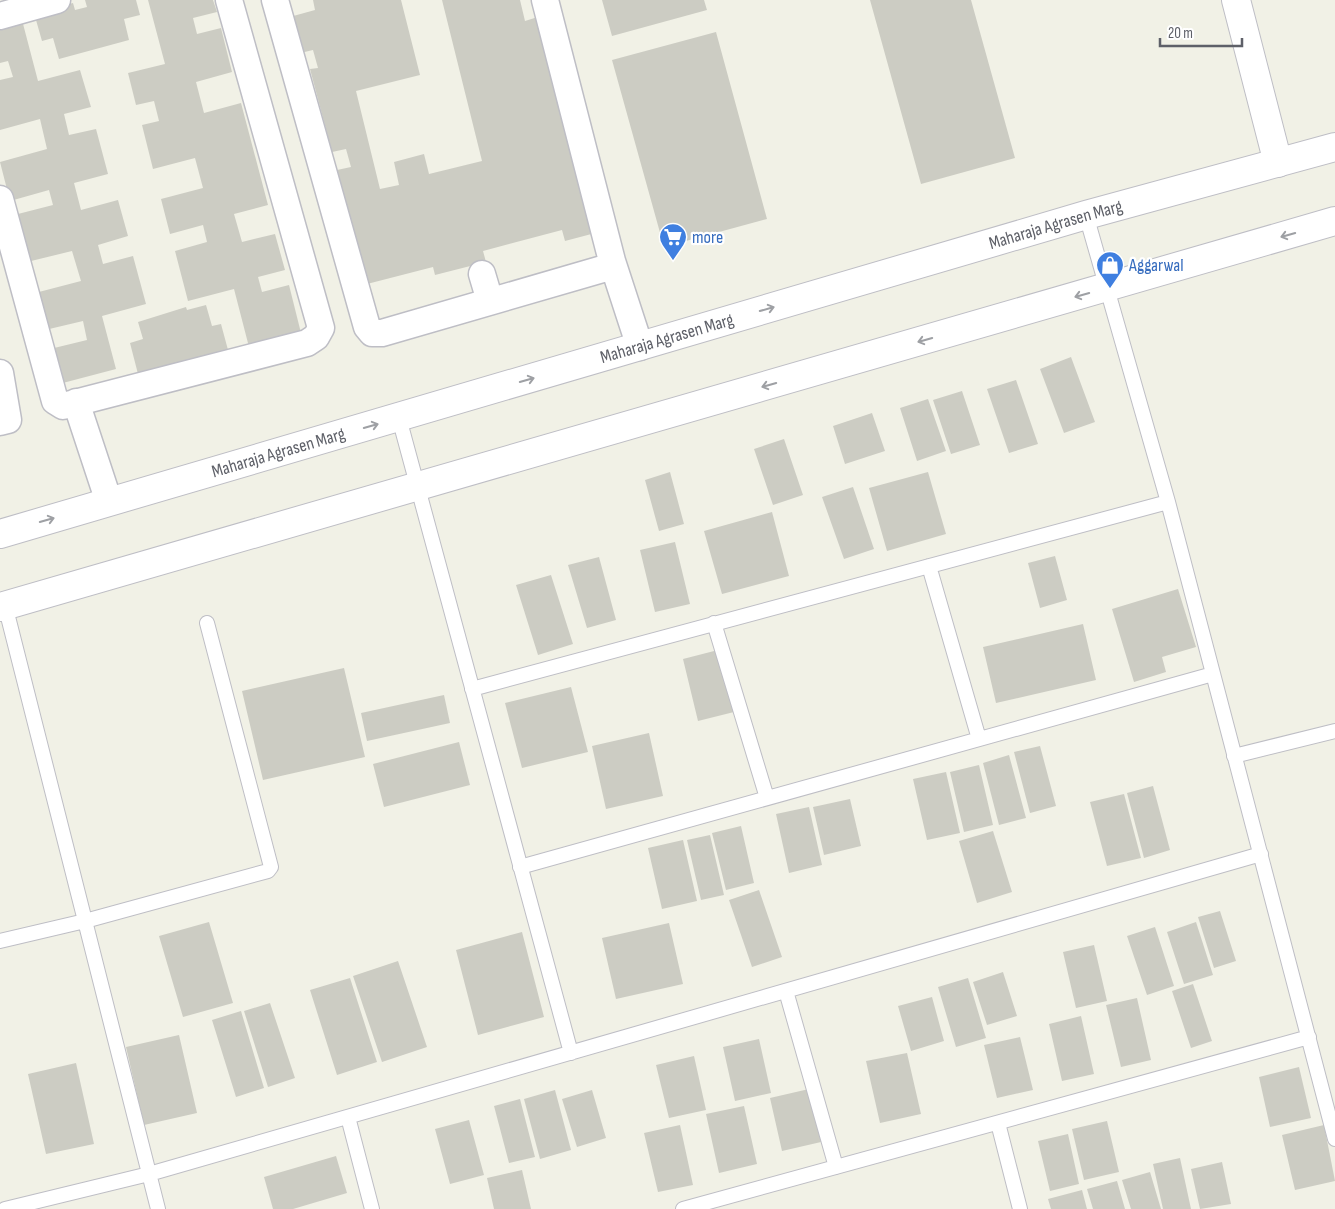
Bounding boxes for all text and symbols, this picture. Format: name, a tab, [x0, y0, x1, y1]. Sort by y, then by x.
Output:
scale bar	[1160, 15, 1242, 47]
text: 20 m	[1168, 24, 1193, 43]
street label: Maharaja Agrasen Marg	[986, 195, 1125, 254]
supermarket icon: more	[658, 222, 688, 261]
place label: more	[692, 227, 723, 248]
one-way arrow	[1281, 231, 1297, 240]
shop icon: Aggarwal	[1095, 250, 1125, 289]
place label: Aggarwal	[1128, 255, 1184, 276]
one-way arrow	[1074, 290, 1090, 300]
one-way arrow	[758, 304, 774, 314]
street label: Maharaja Agrasen Marg	[598, 309, 736, 368]
one-way arrow	[918, 335, 934, 345]
one-way arrow	[519, 375, 535, 385]
one-way arrow	[762, 380, 778, 390]
one-way arrow	[363, 421, 379, 430]
street label: Maharaja Agrasen Marg	[209, 423, 347, 482]
one-way arrow	[38, 515, 54, 524]

